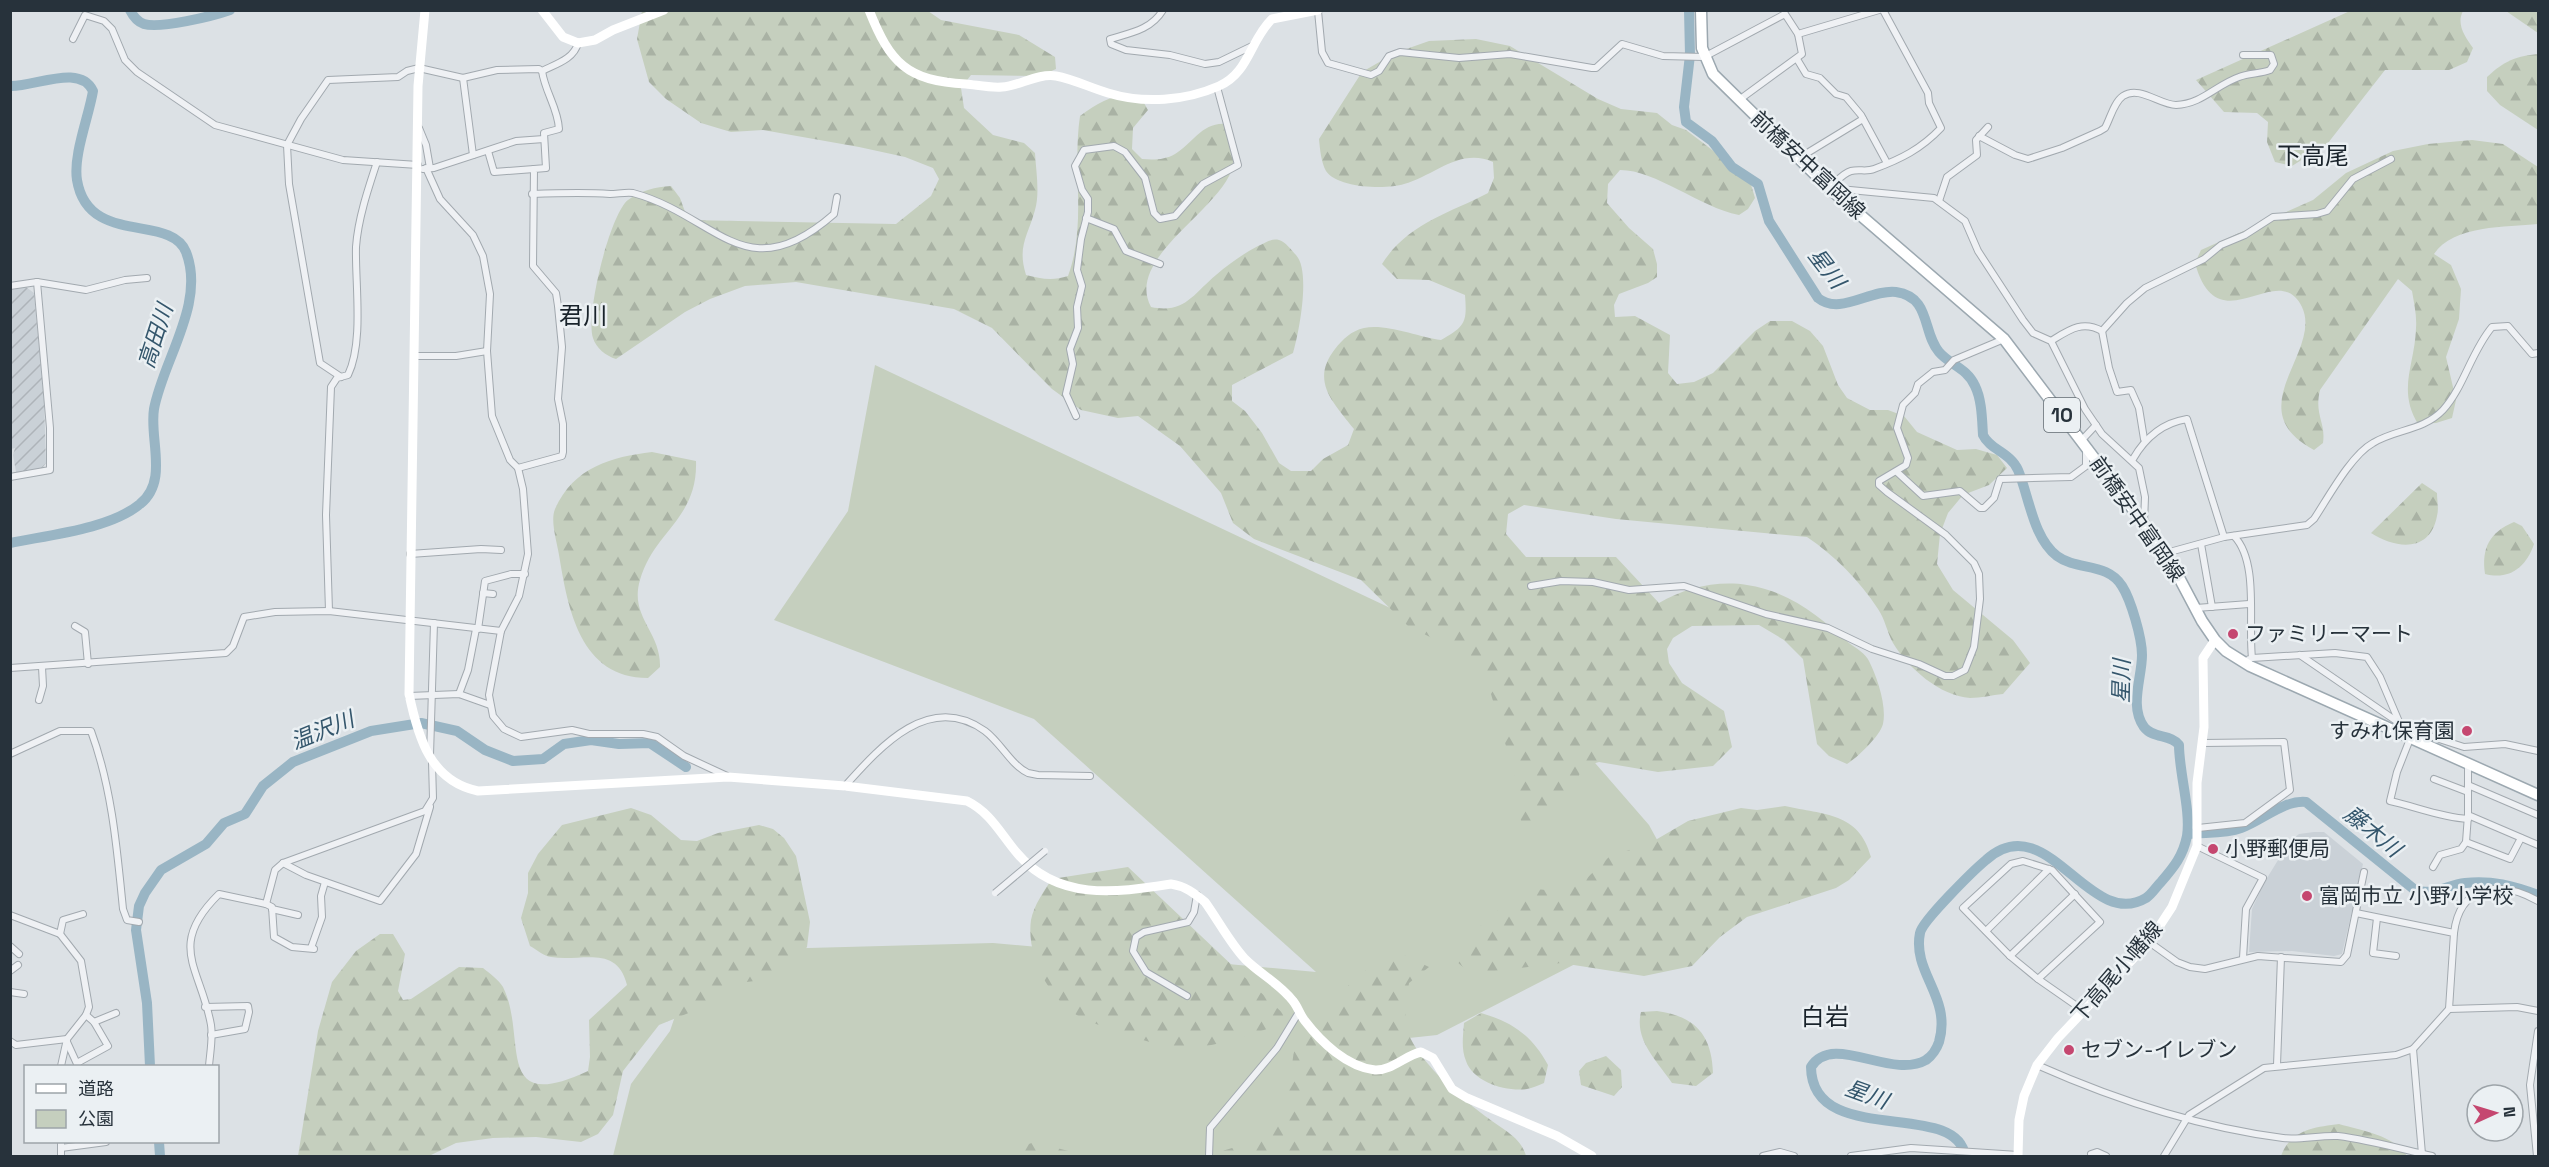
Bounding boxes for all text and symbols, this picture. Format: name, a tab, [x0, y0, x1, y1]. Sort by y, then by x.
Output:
street label: 前橋安中富岡線	[1745, 105, 1871, 225]
district label: 下高尾	[2277, 140, 2349, 171]
water label: 星川	[1802, 242, 1853, 296]
water label: 高田川	[131, 298, 179, 372]
district label: 君川	[559, 300, 607, 331]
road number: 10	[2044, 398, 2080, 432]
street label: 前橋安中富岡線	[2084, 451, 2191, 587]
place label: ファミリーマート	[2245, 620, 2413, 647]
marker: ファミリーマート	[2226, 627, 2240, 641]
water label: 星川	[2107, 657, 2135, 703]
water label: 温沢川	[286, 704, 360, 755]
place label: すみれ保育園	[2329, 717, 2455, 744]
marker: すみれ保育園	[2460, 724, 2474, 738]
water label: 藤木川	[2339, 799, 2409, 864]
place label: 小野郵便局	[2225, 835, 2330, 862]
marker: 小野郵便局	[2206, 842, 2220, 856]
place label: 富岡市立 小野小学校	[2319, 882, 2513, 909]
marker: 富岡市立 小野小学校	[2300, 889, 2314, 903]
street label: 下高尾小幡線	[2065, 915, 2168, 1028]
district label: 白岩	[1801, 1001, 1849, 1032]
place label: セブン-イレブン	[2081, 1036, 2238, 1063]
marker: セブン-イレブン	[2062, 1043, 2076, 1057]
legend	[24, 1065, 219, 1143]
water label: 星川	[1842, 1073, 1894, 1115]
text: 道路	[78, 1077, 114, 1100]
north arrow	[2465, 1083, 2525, 1143]
text: N	[2499, 1106, 2520, 1118]
text: 公園	[78, 1107, 114, 1130]

